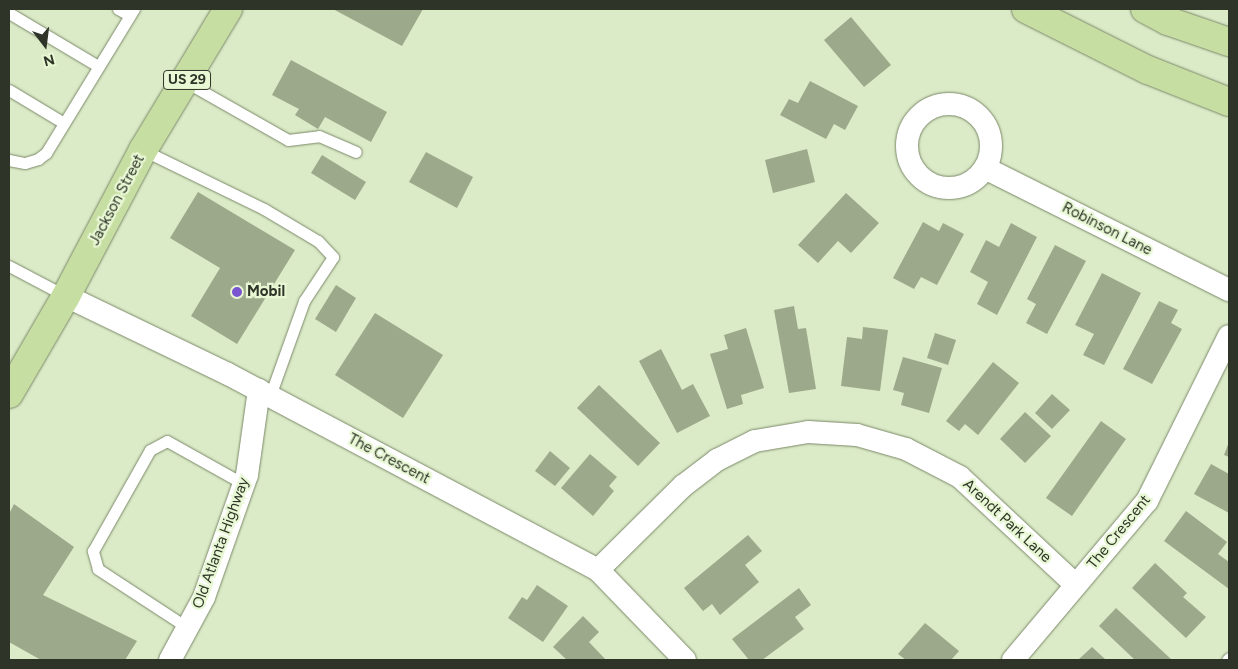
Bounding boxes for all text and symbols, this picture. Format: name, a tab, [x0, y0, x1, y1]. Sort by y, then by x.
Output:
north arrow	[20, 20, 70, 70]
text: N	[42, 50, 56, 70]
road number: US 29	[162, 68, 212, 92]
street label: Jackson Street	[85, 151, 149, 249]
street label: Robinson Lane	[1059, 199, 1155, 259]
place label: Mobil	[247, 283, 285, 301]
marker: Mobil	[231, 286, 243, 298]
street label: The Crescent	[345, 430, 433, 488]
street label: Old Atlanta Highway	[189, 475, 253, 611]
street label: Arendt Park Lane	[959, 475, 1055, 567]
street label: The Crescent	[1084, 491, 1154, 573]

